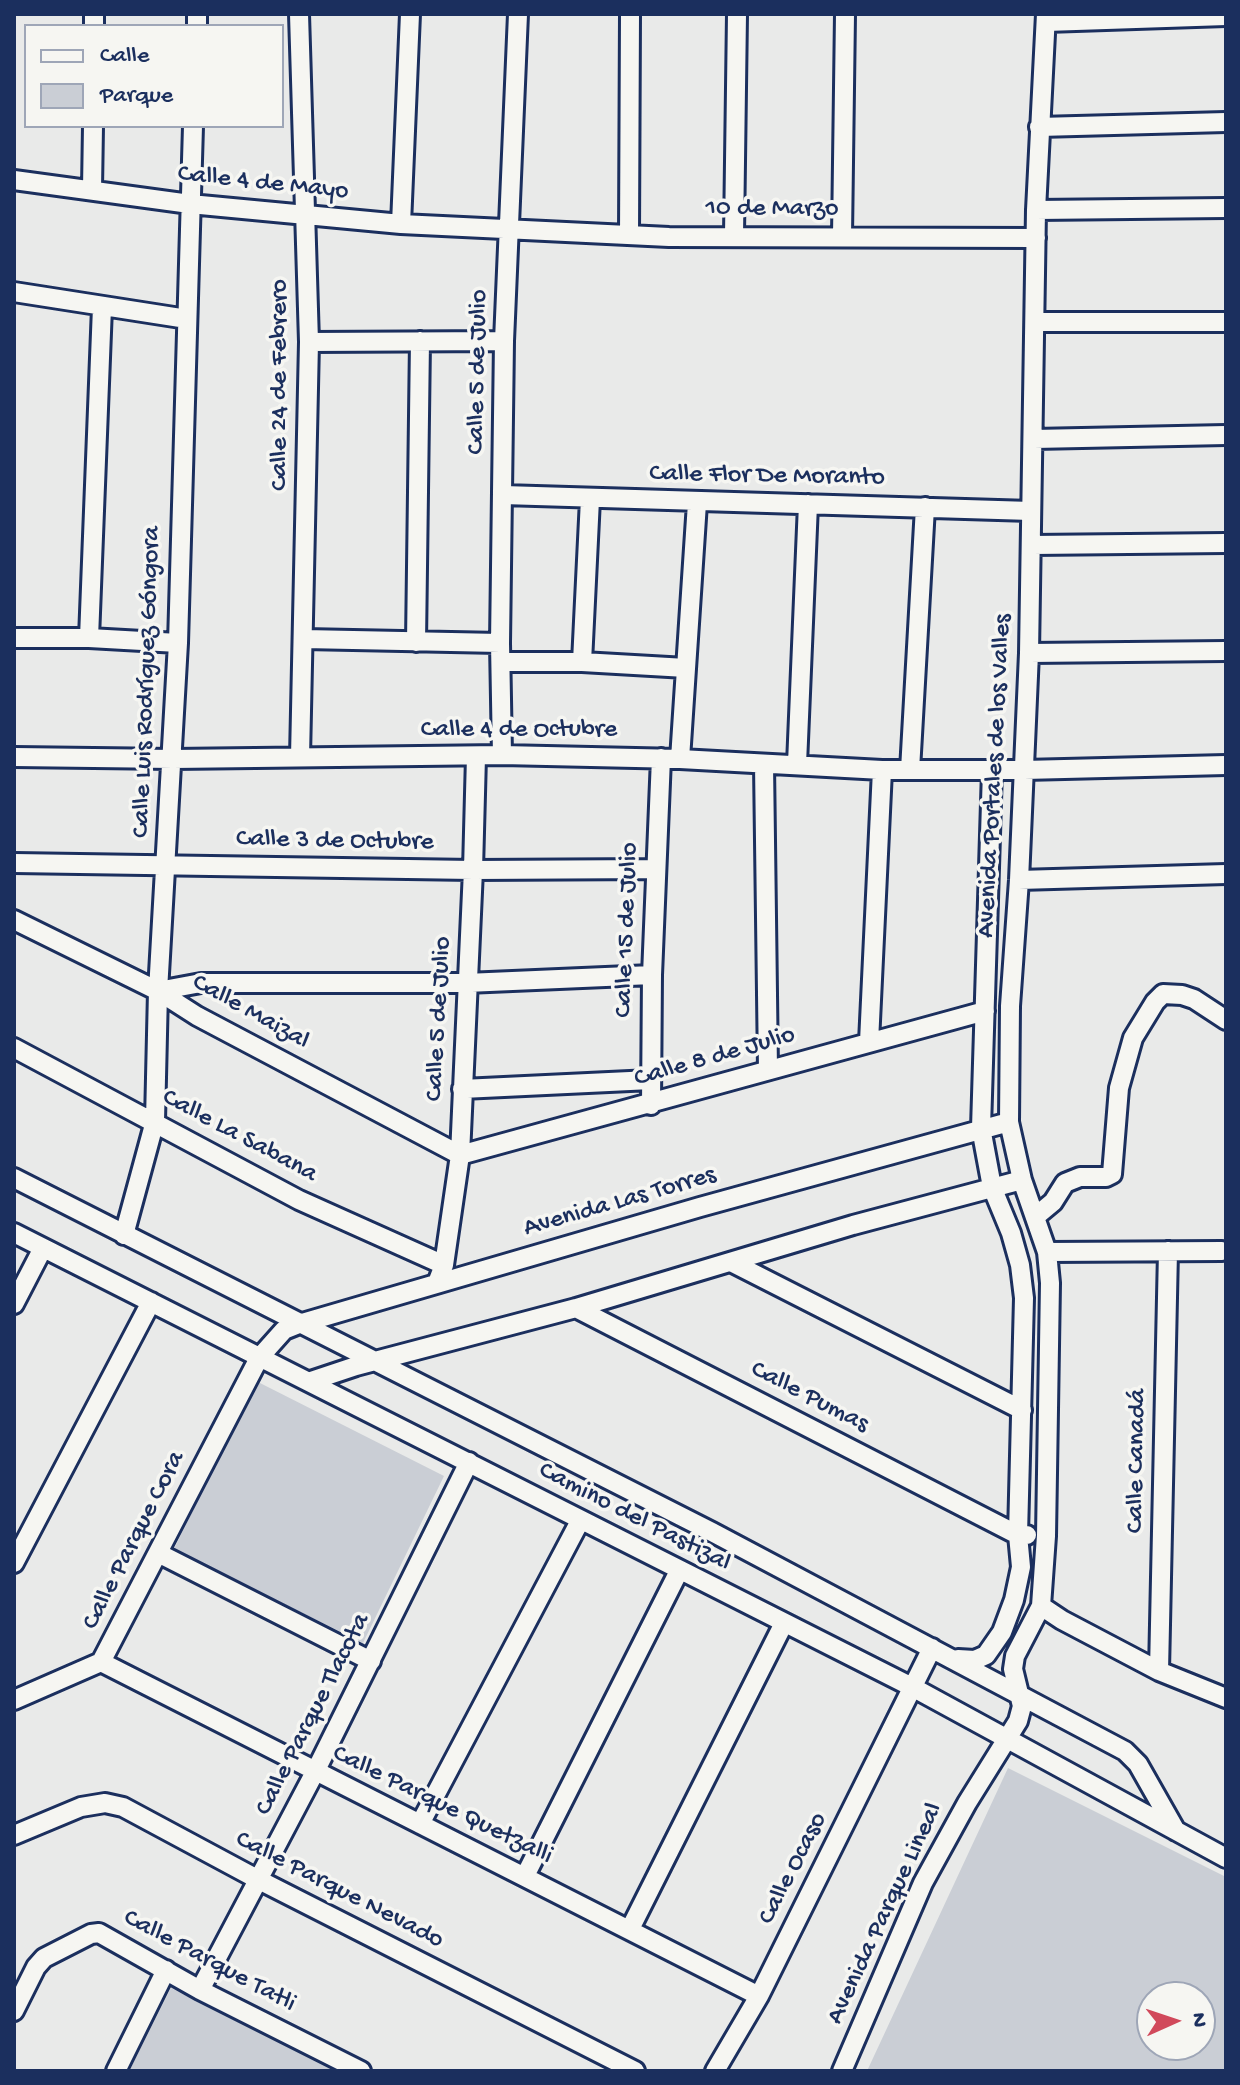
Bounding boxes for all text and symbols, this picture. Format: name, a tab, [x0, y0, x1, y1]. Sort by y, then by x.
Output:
legend	[24, 24, 284, 128]
text: Calle	[100, 42, 149, 71]
text: Parque	[100, 82, 173, 111]
street label: Calle 4 de Mayo	[176, 160, 350, 208]
street label: 10 de Marzo	[706, 194, 838, 226]
street label: Calle 24 de Febrero	[265, 279, 297, 491]
street label: Calle 5 de Julio	[462, 289, 496, 455]
street label: Calle Flor De Moranto	[649, 459, 885, 495]
street label: Calle Luis Rodríguez Góngora	[127, 526, 169, 838]
street label: Avenida Portales de los Valles	[972, 613, 1020, 939]
street label: Calle 4 de Octubre	[421, 715, 617, 747]
street label: Calle 3 de Octubre	[236, 825, 434, 859]
street label: Calle 15 de Julio	[609, 842, 647, 1018]
street label: Calle 5 de Julio	[420, 936, 460, 1102]
street label: Calle Maizal	[186, 968, 314, 1058]
street label: Calle 8 de Julio	[631, 1020, 799, 1096]
street label: Calle La Sabana	[156, 1083, 322, 1191]
street label: Avenida Las Torres	[520, 1161, 720, 1245]
street label: Calle Pumas	[745, 1355, 873, 1441]
street label: Calle Canadá	[1121, 1388, 1155, 1534]
street label: Calle Parque Cora	[77, 1447, 193, 1635]
street label: Camino del Pastizal	[533, 1456, 735, 1580]
street label: Calle Parque Tlacota	[250, 1609, 378, 1821]
street label: Calle Parque Quetzalli	[327, 1739, 557, 1873]
street label: Avenida Parque Lineal	[821, 1798, 951, 2030]
street label: Calle Ocaso	[753, 1808, 835, 1930]
street label: Calle Parque Nevado	[230, 1825, 448, 1957]
street label: Calle Parque Tatli	[117, 1903, 301, 2021]
north arrow	[1136, 1981, 1216, 2061]
text: N	[1185, 2012, 1211, 2028]

